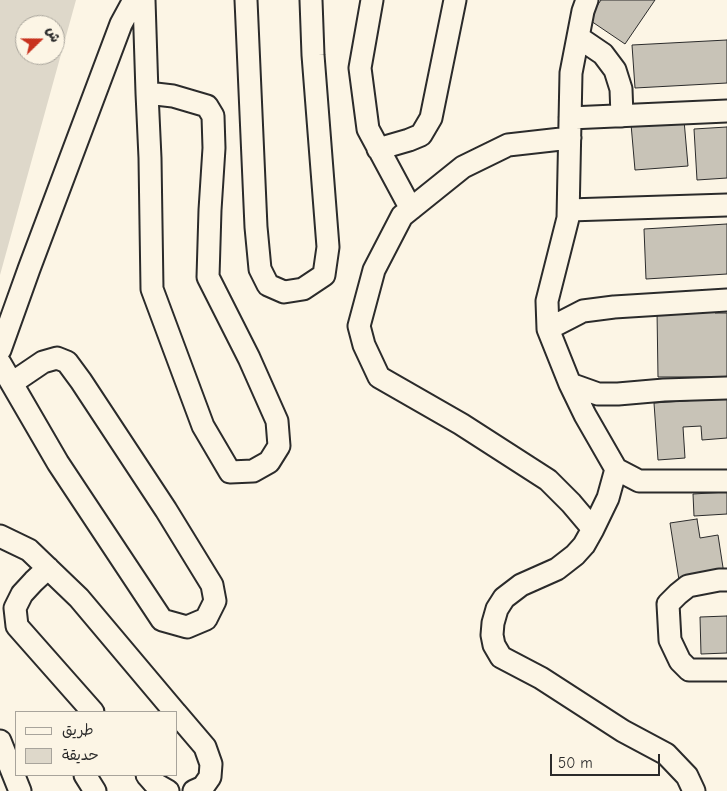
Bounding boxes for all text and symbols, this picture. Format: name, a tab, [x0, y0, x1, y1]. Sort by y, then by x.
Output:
north arrow	[15, 15, 65, 65]
text: ش	[43, 24, 64, 45]
legend	[15, 711, 178, 776]
text: طريق	[62, 721, 94, 739]
scale bar	[552, 744, 662, 776]
text: حديقة	[62, 746, 99, 764]
text: 50 m	[558, 754, 593, 772]

